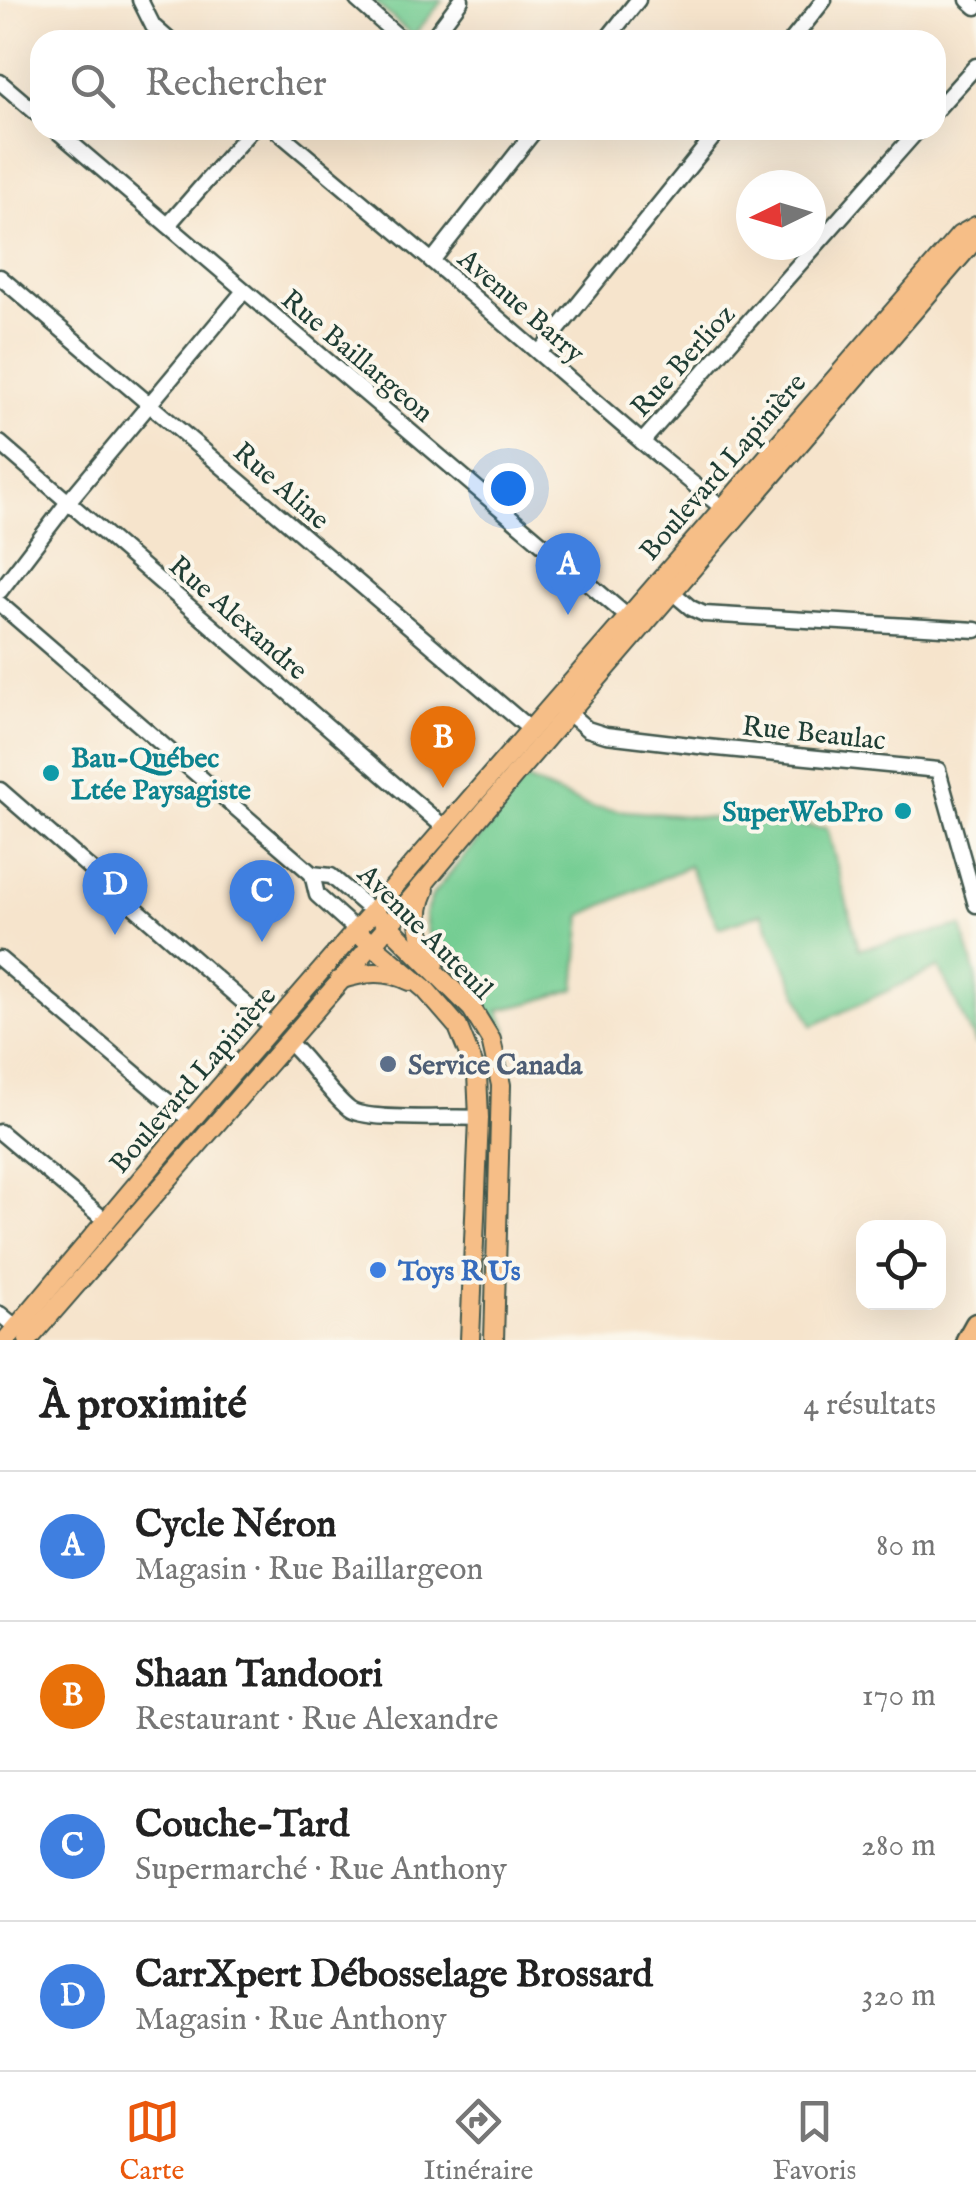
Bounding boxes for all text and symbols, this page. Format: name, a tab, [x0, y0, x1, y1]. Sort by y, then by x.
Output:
search box	[30, 30, 946, 140]
icon: search	[65, 58, 120, 113]
text: Rechercher	[145, 61, 327, 109]
north arrow	[736, 170, 826, 260]
street label: Avenue Barry	[449, 242, 591, 372]
street label: Rue Baillargeon	[273, 283, 440, 431]
street label: Rue Berlioz	[624, 298, 744, 425]
street label: Boulevard Lapinière	[633, 367, 815, 569]
street label: Rue Aline	[225, 435, 336, 538]
your location	[483, 463, 534, 514]
pin: A	[536, 532, 600, 615]
street label: Rue Alexandre	[161, 549, 314, 689]
pin: B	[410, 706, 476, 788]
street label: Rue Beaulac	[740, 710, 887, 759]
place label: Bau-Québec Ltée Paysagiste	[71, 742, 251, 809]
marker: Bau-Québec Ltée Paysagiste	[40, 762, 62, 784]
place label: SuperWebPro	[722, 796, 883, 831]
marker: SuperWebPro	[892, 800, 914, 822]
pin: D	[82, 852, 148, 935]
street label: Avenue Auteuil	[348, 857, 500, 1008]
pin: C	[230, 860, 294, 942]
street label: Boulevard Lapinière	[103, 980, 285, 1182]
place label: Service Canada	[408, 1049, 583, 1084]
marker: Service Canada	[377, 1053, 399, 1075]
map controls	[856, 1220, 946, 1310]
button: locate	[856, 1220, 946, 1310]
place label: Toys R Us	[397, 1255, 521, 1290]
marker: Toys R Us	[367, 1259, 389, 1281]
text: À proximité	[40, 1379, 247, 1432]
text: 4 résultats	[803, 1385, 936, 1426]
text: Cycle Néron	[135, 1502, 337, 1550]
text: A	[62, 1526, 83, 1567]
text: 80 m	[876, 1526, 936, 1567]
text: Magasin · Rue Baillargeon	[135, 1550, 483, 1591]
text: Shaan Tandoori	[135, 1652, 383, 1700]
text: B	[62, 1676, 83, 1717]
text: 170 m	[862, 1676, 936, 1717]
text: Restaurant · Rue Alexandre	[135, 1700, 498, 1741]
text: Couche-Tard	[135, 1802, 349, 1850]
text: C	[61, 1826, 84, 1867]
text: 280 m	[861, 1826, 936, 1867]
text: Supermarché · Rue Anthony	[135, 1850, 507, 1891]
text: CarrXpert Débosselage Brossard	[135, 1952, 653, 2000]
text: D	[60, 1976, 85, 2017]
text: 320 m	[862, 1976, 936, 2017]
text: Magasin · Rue Anthony	[135, 2000, 447, 2041]
tab: Carte	[120, 2094, 184, 2189]
tab: Itinéraire	[424, 2094, 533, 2189]
tab: Favoris	[772, 2094, 856, 2189]

